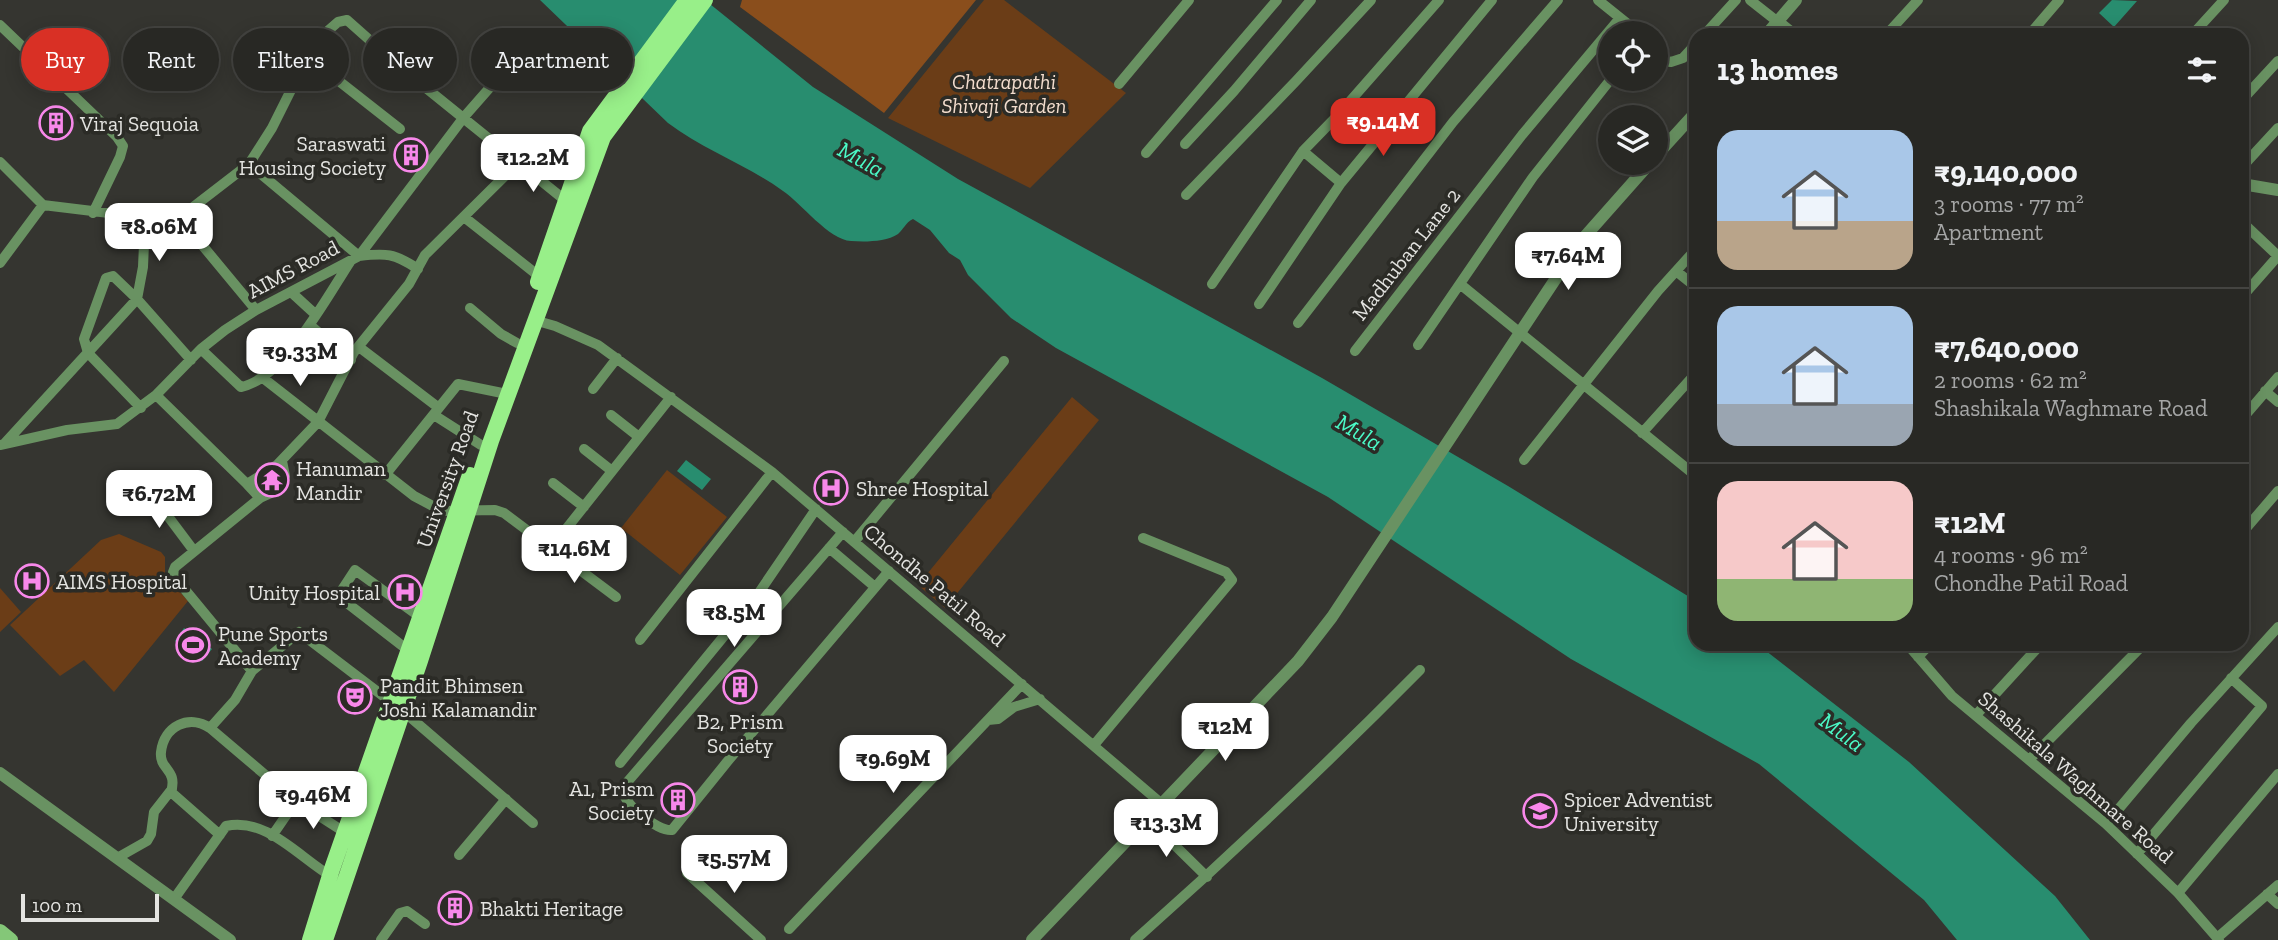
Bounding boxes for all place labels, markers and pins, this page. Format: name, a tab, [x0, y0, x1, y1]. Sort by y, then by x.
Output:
pin: ₹9.14M	[1326, 99, 1440, 158]
building icon: Viraj Sequoia	[37, 104, 75, 142]
place label: Viraj Sequoia	[79, 111, 199, 137]
place label: Saraswati Housing Society	[239, 131, 386, 180]
pin: ₹12.2M	[476, 134, 590, 194]
building icon: Saraswati Housing Society	[392, 136, 430, 174]
pin: ₹8.06M	[102, 204, 216, 263]
pin: ₹7.64M	[1511, 232, 1625, 292]
pin: ₹9.33M	[243, 328, 357, 388]
place label: Hanuman Mandir	[296, 456, 386, 505]
temple icon: Hanuman Mandir	[253, 461, 291, 499]
hospital icon: Shree Hospital	[812, 469, 850, 507]
pin: ₹6.72M	[102, 470, 216, 530]
place label: Shree Hospital	[856, 476, 989, 501]
pin: ₹14.6M	[517, 526, 631, 585]
hospital icon: AIMS Hospital	[13, 562, 51, 600]
place label: AIMS Hospital	[56, 569, 188, 594]
hospital icon: Unity Hospital	[386, 573, 424, 611]
place label: Unity Hospital	[248, 580, 380, 605]
pin: ₹8.5M	[685, 590, 783, 649]
place label: Pune Sports Academy	[218, 621, 328, 670]
sports icon: Pune Sports Academy	[174, 626, 212, 664]
building icon: B2, Prism Society	[721, 668, 759, 706]
place label: Pandit Bhimsen Joshi Kalamandir	[380, 673, 537, 722]
theatre icon: Pandit Bhimsen Joshi Kalamandir	[336, 678, 374, 716]
pin: ₹12M	[1184, 704, 1266, 763]
place label: B2, Prism Society	[697, 709, 783, 758]
pin: ₹9.69M	[836, 736, 950, 795]
pin: ₹9.46M	[256, 772, 370, 831]
place label: A1, Prism Society	[569, 776, 654, 825]
building icon: A1, Prism Society	[659, 781, 697, 819]
place label: Spicer Adventist University	[1564, 787, 1713, 836]
school or university icon: Spicer Adventist University	[1521, 792, 1559, 830]
pin: ₹13.3M	[1109, 800, 1223, 859]
pin: ₹5.57M	[677, 836, 791, 895]
building icon: Bhakti Heritage	[436, 889, 474, 927]
place label: Bhakti Heritage	[480, 896, 623, 921]

